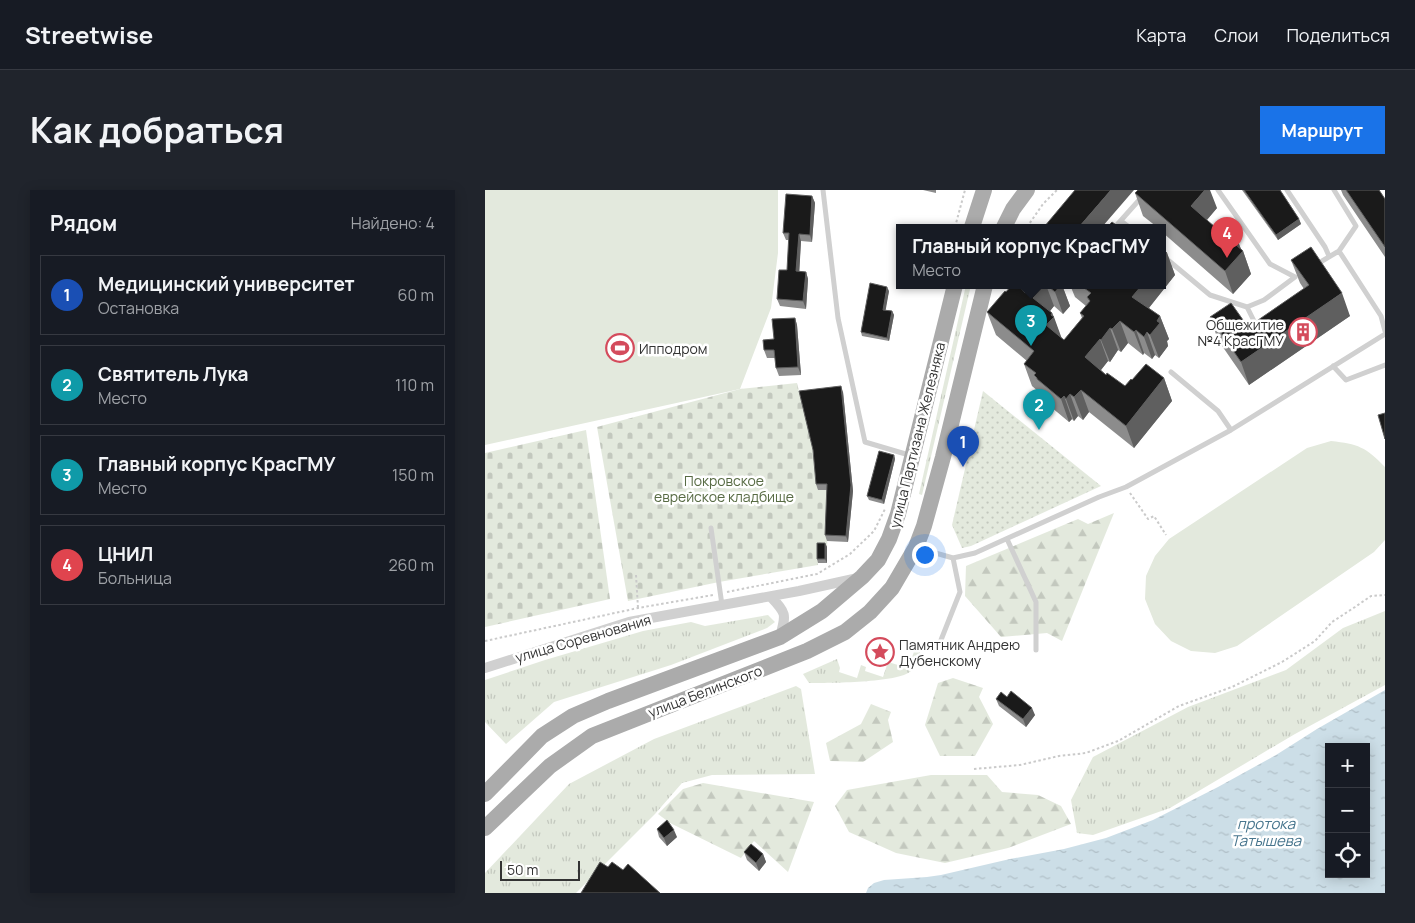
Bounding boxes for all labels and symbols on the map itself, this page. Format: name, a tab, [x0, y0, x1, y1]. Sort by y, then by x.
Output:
pin: 4	[1211, 217, 1243, 258]
pin: 3	[1015, 305, 1047, 346]
place label: Общежитие №4 КрасГМУ	[1197, 315, 1284, 350]
building icon: Общежитие №4 КрасГМУ	[1288, 317, 1318, 347]
sports icon: Ипподром	[605, 333, 635, 363]
place label: Ипподром	[639, 339, 707, 358]
street label: улица Партизана Железняка	[885, 340, 949, 530]
pin: 2	[1023, 389, 1055, 430]
pin: 1	[947, 426, 979, 467]
park label: Покровское еврейское кладбище	[654, 471, 794, 506]
your location	[912, 542, 938, 568]
street label: улица Соревнования	[513, 610, 653, 666]
place label: Памятник Андрею Дубенскому	[899, 635, 1020, 670]
place icon: Памятник Андрею Дубенскому	[865, 637, 895, 667]
street label: улица Белинского	[645, 660, 765, 722]
water label: протока Татышева	[1231, 813, 1302, 851]
scale bar	[500, 858, 580, 881]

